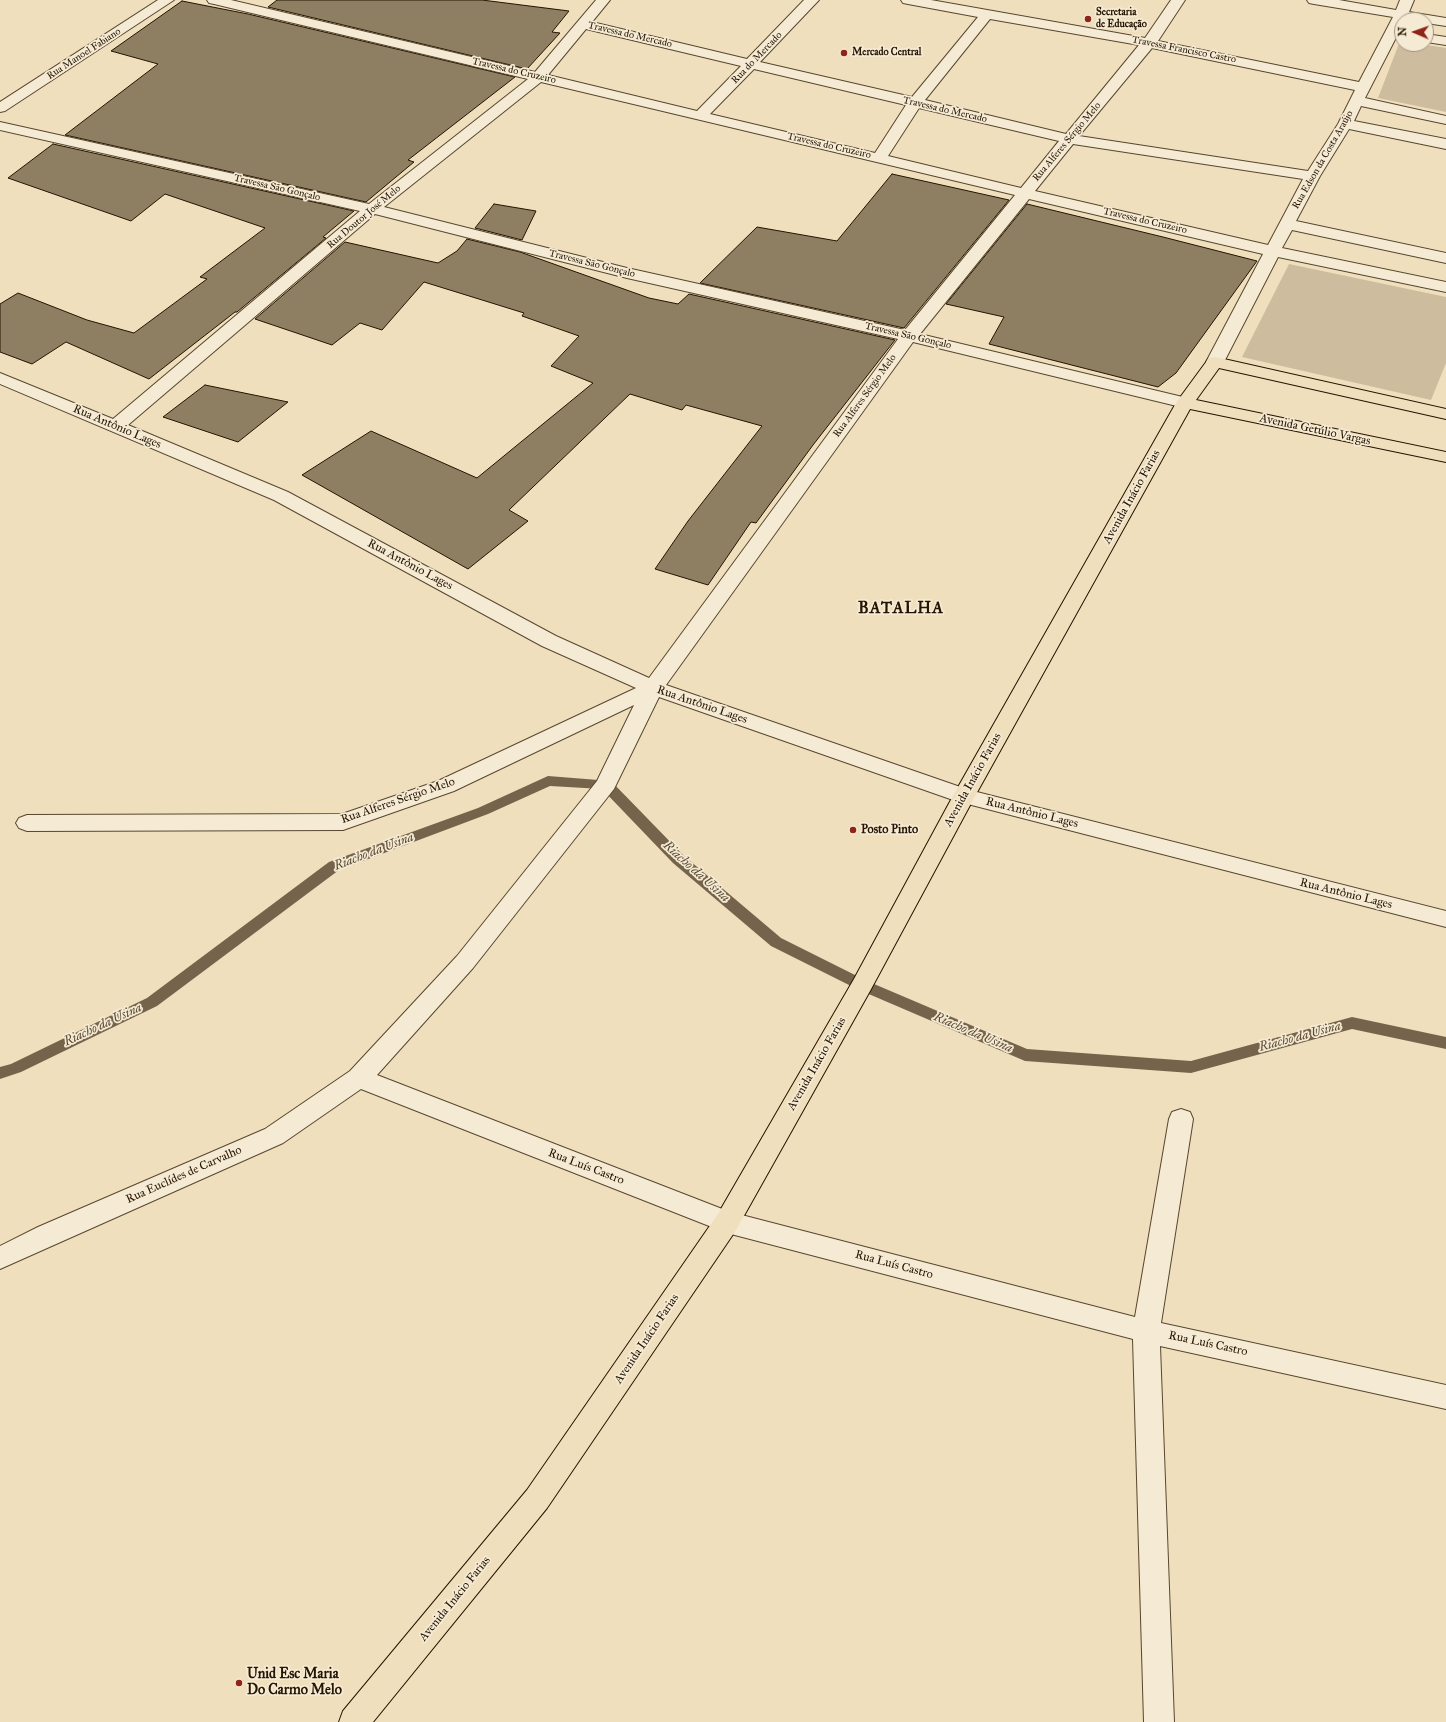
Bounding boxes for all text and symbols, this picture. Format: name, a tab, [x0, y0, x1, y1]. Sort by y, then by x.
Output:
place label: Secretaria de Educação	[1096, 7, 1147, 30]
north arrow	[1394, 12, 1434, 52]
marker: Secretaria de Educação	[1083, 14, 1093, 24]
street label: Travessa do Mercado	[587, 19, 673, 51]
street label: Rua Manoel Fabiano	[45, 26, 123, 82]
text: N	[1396, 27, 1409, 36]
street label: Rua do Mercado	[729, 30, 785, 86]
street label: Travessa Francisco Castro	[1131, 34, 1237, 66]
place label: Mercado Central	[852, 47, 921, 59]
marker: Mercado Central	[839, 48, 849, 58]
street label: Travessa do Cruzeiro	[471, 56, 557, 86]
street label: Travessa do Mercado	[902, 94, 988, 126]
street label: Rua Alferes Sérgio Melo	[1030, 100, 1104, 184]
street label: Rua Edson da Costa Araújo	[1290, 109, 1356, 211]
street label: Travessa do Cruzeiro	[786, 131, 872, 161]
street label: Travessa São Gonçalo	[233, 172, 321, 204]
street label: Rua Doutor José Melo	[325, 183, 403, 251]
street label: Travessa do Cruzeiro	[1102, 206, 1188, 236]
street label: Travessa São Gonçalo	[548, 247, 636, 281]
street label: Travessa São Gonçalo	[864, 320, 952, 352]
street label: Rua Alferes Sérgio Melo	[831, 352, 899, 440]
street label: Rua Antônio Lages	[71, 402, 163, 452]
street label: Avenida Getúlio Vargas	[1258, 411, 1372, 449]
street label: Avenida Inácio Farias	[1100, 447, 1164, 547]
street label: Rua Antônio Lages	[365, 536, 455, 594]
district label: BATALHA	[858, 599, 944, 619]
street label: Rua Antônio Lages	[655, 683, 749, 727]
street label: Avenida Inácio Farias	[941, 730, 1005, 830]
street label: Rua Alferes Sérgio Melo	[339, 775, 457, 827]
street label: Rua Antônio Lages	[984, 795, 1080, 831]
place label: Posto Pinto	[861, 823, 918, 837]
marker: Posto Pinto	[848, 825, 858, 835]
water label: Riacho da Usina	[332, 830, 416, 874]
water label: Riacho da Usina	[660, 838, 732, 906]
street label: Rua Antônio Lages	[1298, 876, 1394, 912]
water label: Riacho da Usina	[62, 1000, 144, 1050]
water label: Riacho da Usina	[931, 1009, 1015, 1057]
street label: Avenida Inácio Farias	[784, 1015, 850, 1113]
water label: Riacho da Usina	[1257, 1019, 1343, 1055]
street label: Rua Euclídes de Carvalho	[124, 1143, 244, 1207]
street label: Rua Luís Castro	[546, 1146, 626, 1188]
street label: Rua Luís Castro	[853, 1248, 935, 1282]
street label: Avenida Inácio Farias	[612, 1291, 682, 1387]
street label: Rua Luís Castro	[1167, 1329, 1249, 1359]
street label: Avenida Inácio Farias	[416, 1554, 494, 1644]
place label: Unid Esc Maria Do Carmo Melo	[247, 1667, 342, 1700]
marker: Unid Esc Maria Do Carmo Melo	[234, 1678, 244, 1688]

